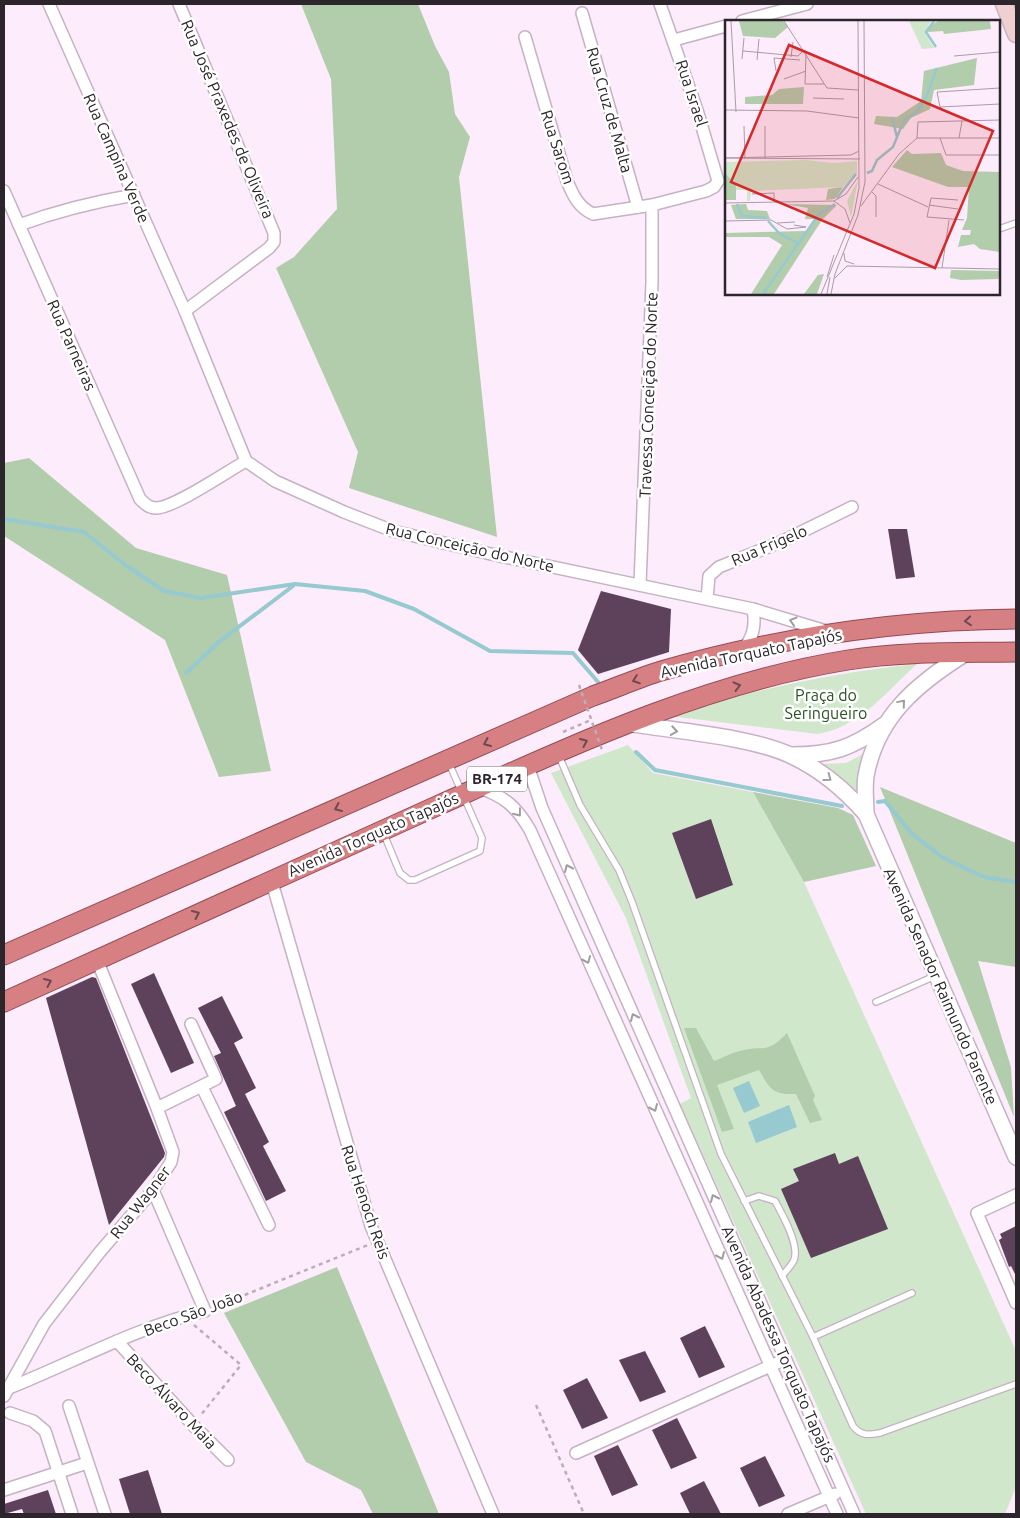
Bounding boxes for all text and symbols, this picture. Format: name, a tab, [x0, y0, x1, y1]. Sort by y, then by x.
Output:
street label: Rua José Praxedes de Oliveira	[178, 17, 278, 221]
inset map	[725, 20, 1000, 295]
street label: Rua Cruz de Malta	[583, 45, 637, 175]
street label: Rua Israel	[673, 57, 711, 129]
street label: Rua Campina Verde	[80, 90, 154, 226]
street label: Rua Sarom	[538, 108, 578, 186]
street label: Travessa Conceição do Norte	[635, 292, 661, 498]
street label: Rua Parneiras	[44, 297, 100, 393]
street label: Rua Conceição do Norte	[384, 519, 556, 575]
street label: Rua Frigelo	[728, 521, 810, 569]
one-way arrow	[963, 615, 971, 626]
one-way arrow	[789, 617, 797, 627]
street label: Avenida Torquato Tapajós	[659, 625, 843, 681]
one-way arrow	[633, 674, 641, 684]
one-way arrow	[732, 682, 740, 692]
park label: Praça do Seringueiro	[785, 686, 867, 722]
one-way arrow	[897, 700, 905, 709]
one-way arrow	[670, 725, 678, 735]
one-way arrow	[483, 737, 492, 748]
one-way arrow	[579, 738, 588, 748]
road number: BR-174	[467, 766, 527, 792]
one-way arrow	[822, 772, 831, 780]
street label: Avenida Torquato Tapajós	[285, 788, 461, 880]
one-way arrow	[334, 802, 343, 813]
one-way arrow	[513, 807, 521, 816]
one-way arrow	[564, 864, 575, 873]
street label: Avenida Senador Raimundo Parente	[880, 865, 1002, 1107]
one-way arrow	[191, 910, 200, 921]
one-way arrow	[581, 955, 592, 964]
one-way arrow	[43, 978, 52, 989]
one-way arrow	[630, 1013, 640, 1022]
one-way arrow	[648, 1103, 659, 1112]
street label: Rua Henoch Reis	[338, 1143, 394, 1261]
street label: Rua Wagner	[106, 1162, 174, 1242]
one-way arrow	[709, 1194, 720, 1203]
street label: Avenida Abadessa Torquato Tapajós	[719, 1223, 839, 1465]
one-way arrow	[715, 1251, 725, 1260]
street label: Beco São João	[141, 1287, 245, 1339]
street label: Beco Álvaro Maia	[123, 1348, 222, 1452]

